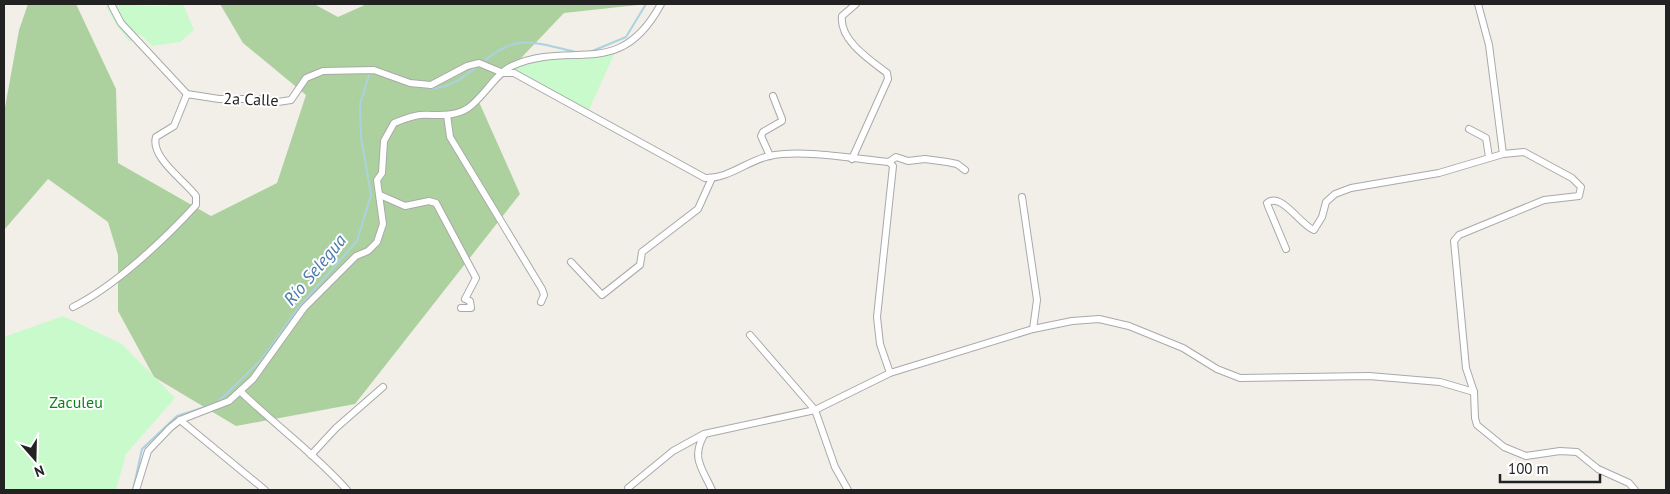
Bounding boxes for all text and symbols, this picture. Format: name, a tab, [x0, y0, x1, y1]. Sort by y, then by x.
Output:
street label: 2a Calle	[223, 88, 279, 110]
water label: Río Selegua	[278, 229, 351, 310]
park label: Zaculeu	[49, 392, 103, 412]
north arrow	[10, 434, 60, 484]
scale bar	[1500, 452, 1600, 484]
text: 100 m	[1508, 459, 1549, 478]
text: N	[32, 461, 47, 481]

